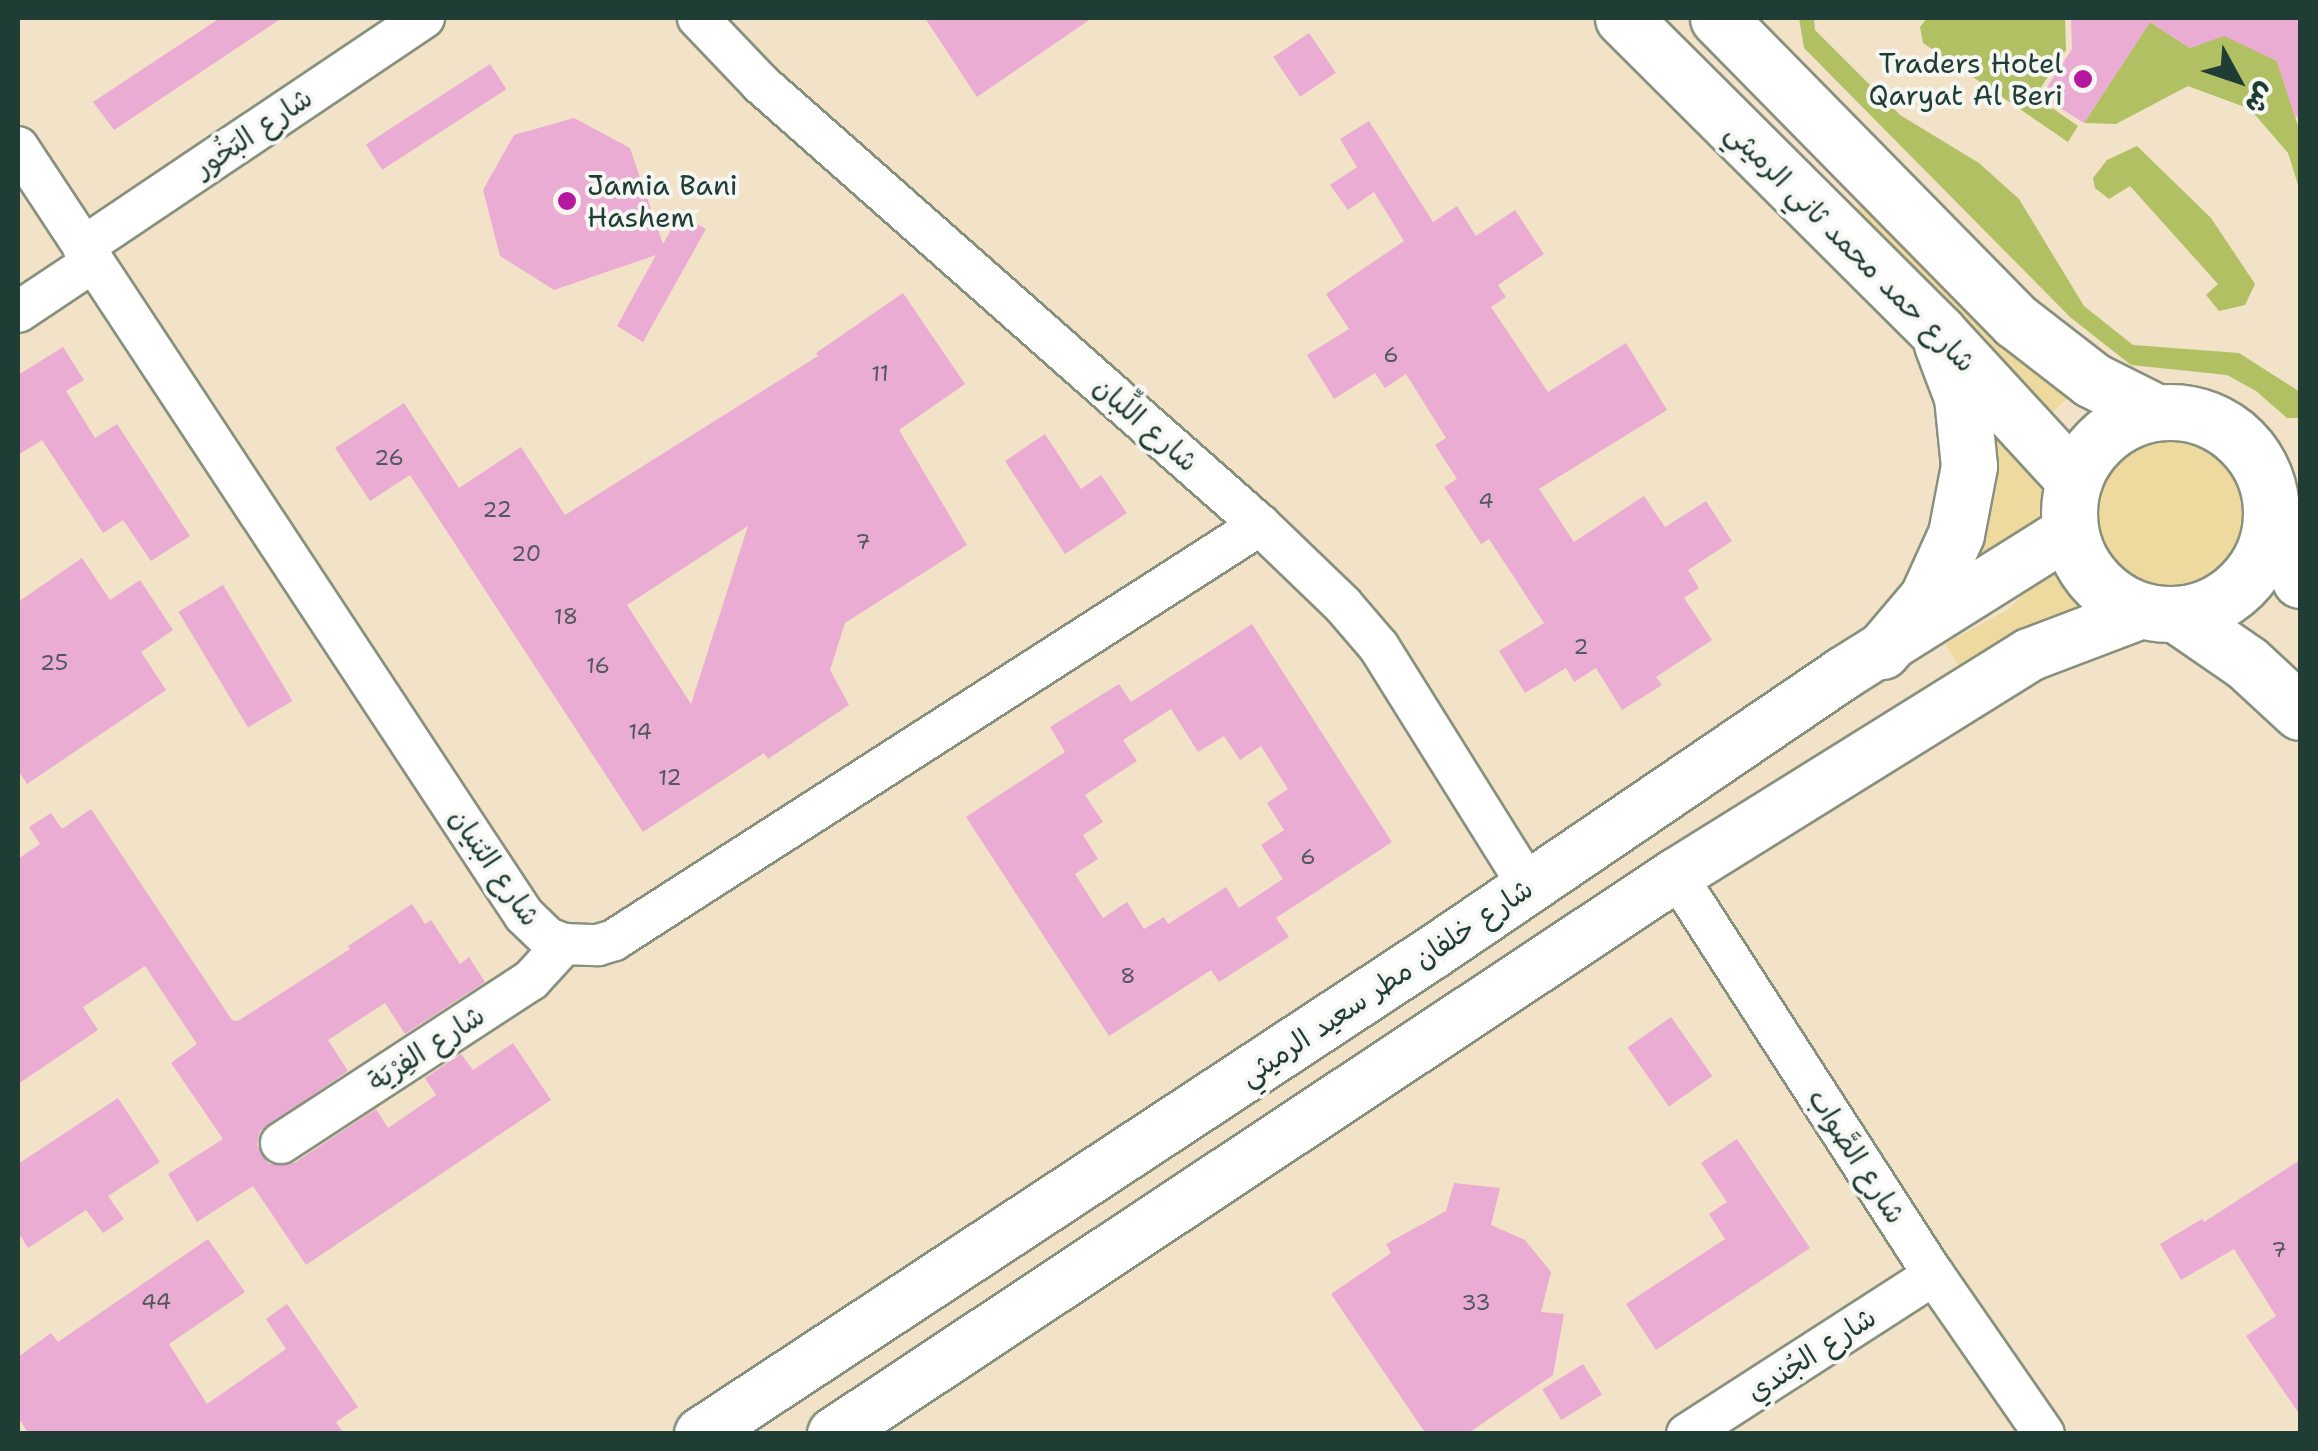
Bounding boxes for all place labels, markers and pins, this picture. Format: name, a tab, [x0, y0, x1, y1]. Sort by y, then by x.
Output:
place label: Traders Hotel Qaryat Al Beri	[1869, 46, 2063, 112]
marker: Traders Hotel Qaryat Al Beri	[2072, 68, 2094, 90]
place label: Jamia Bani Hashem	[587, 168, 738, 234]
marker: Jamia Bani Hashem	[556, 190, 578, 212]

